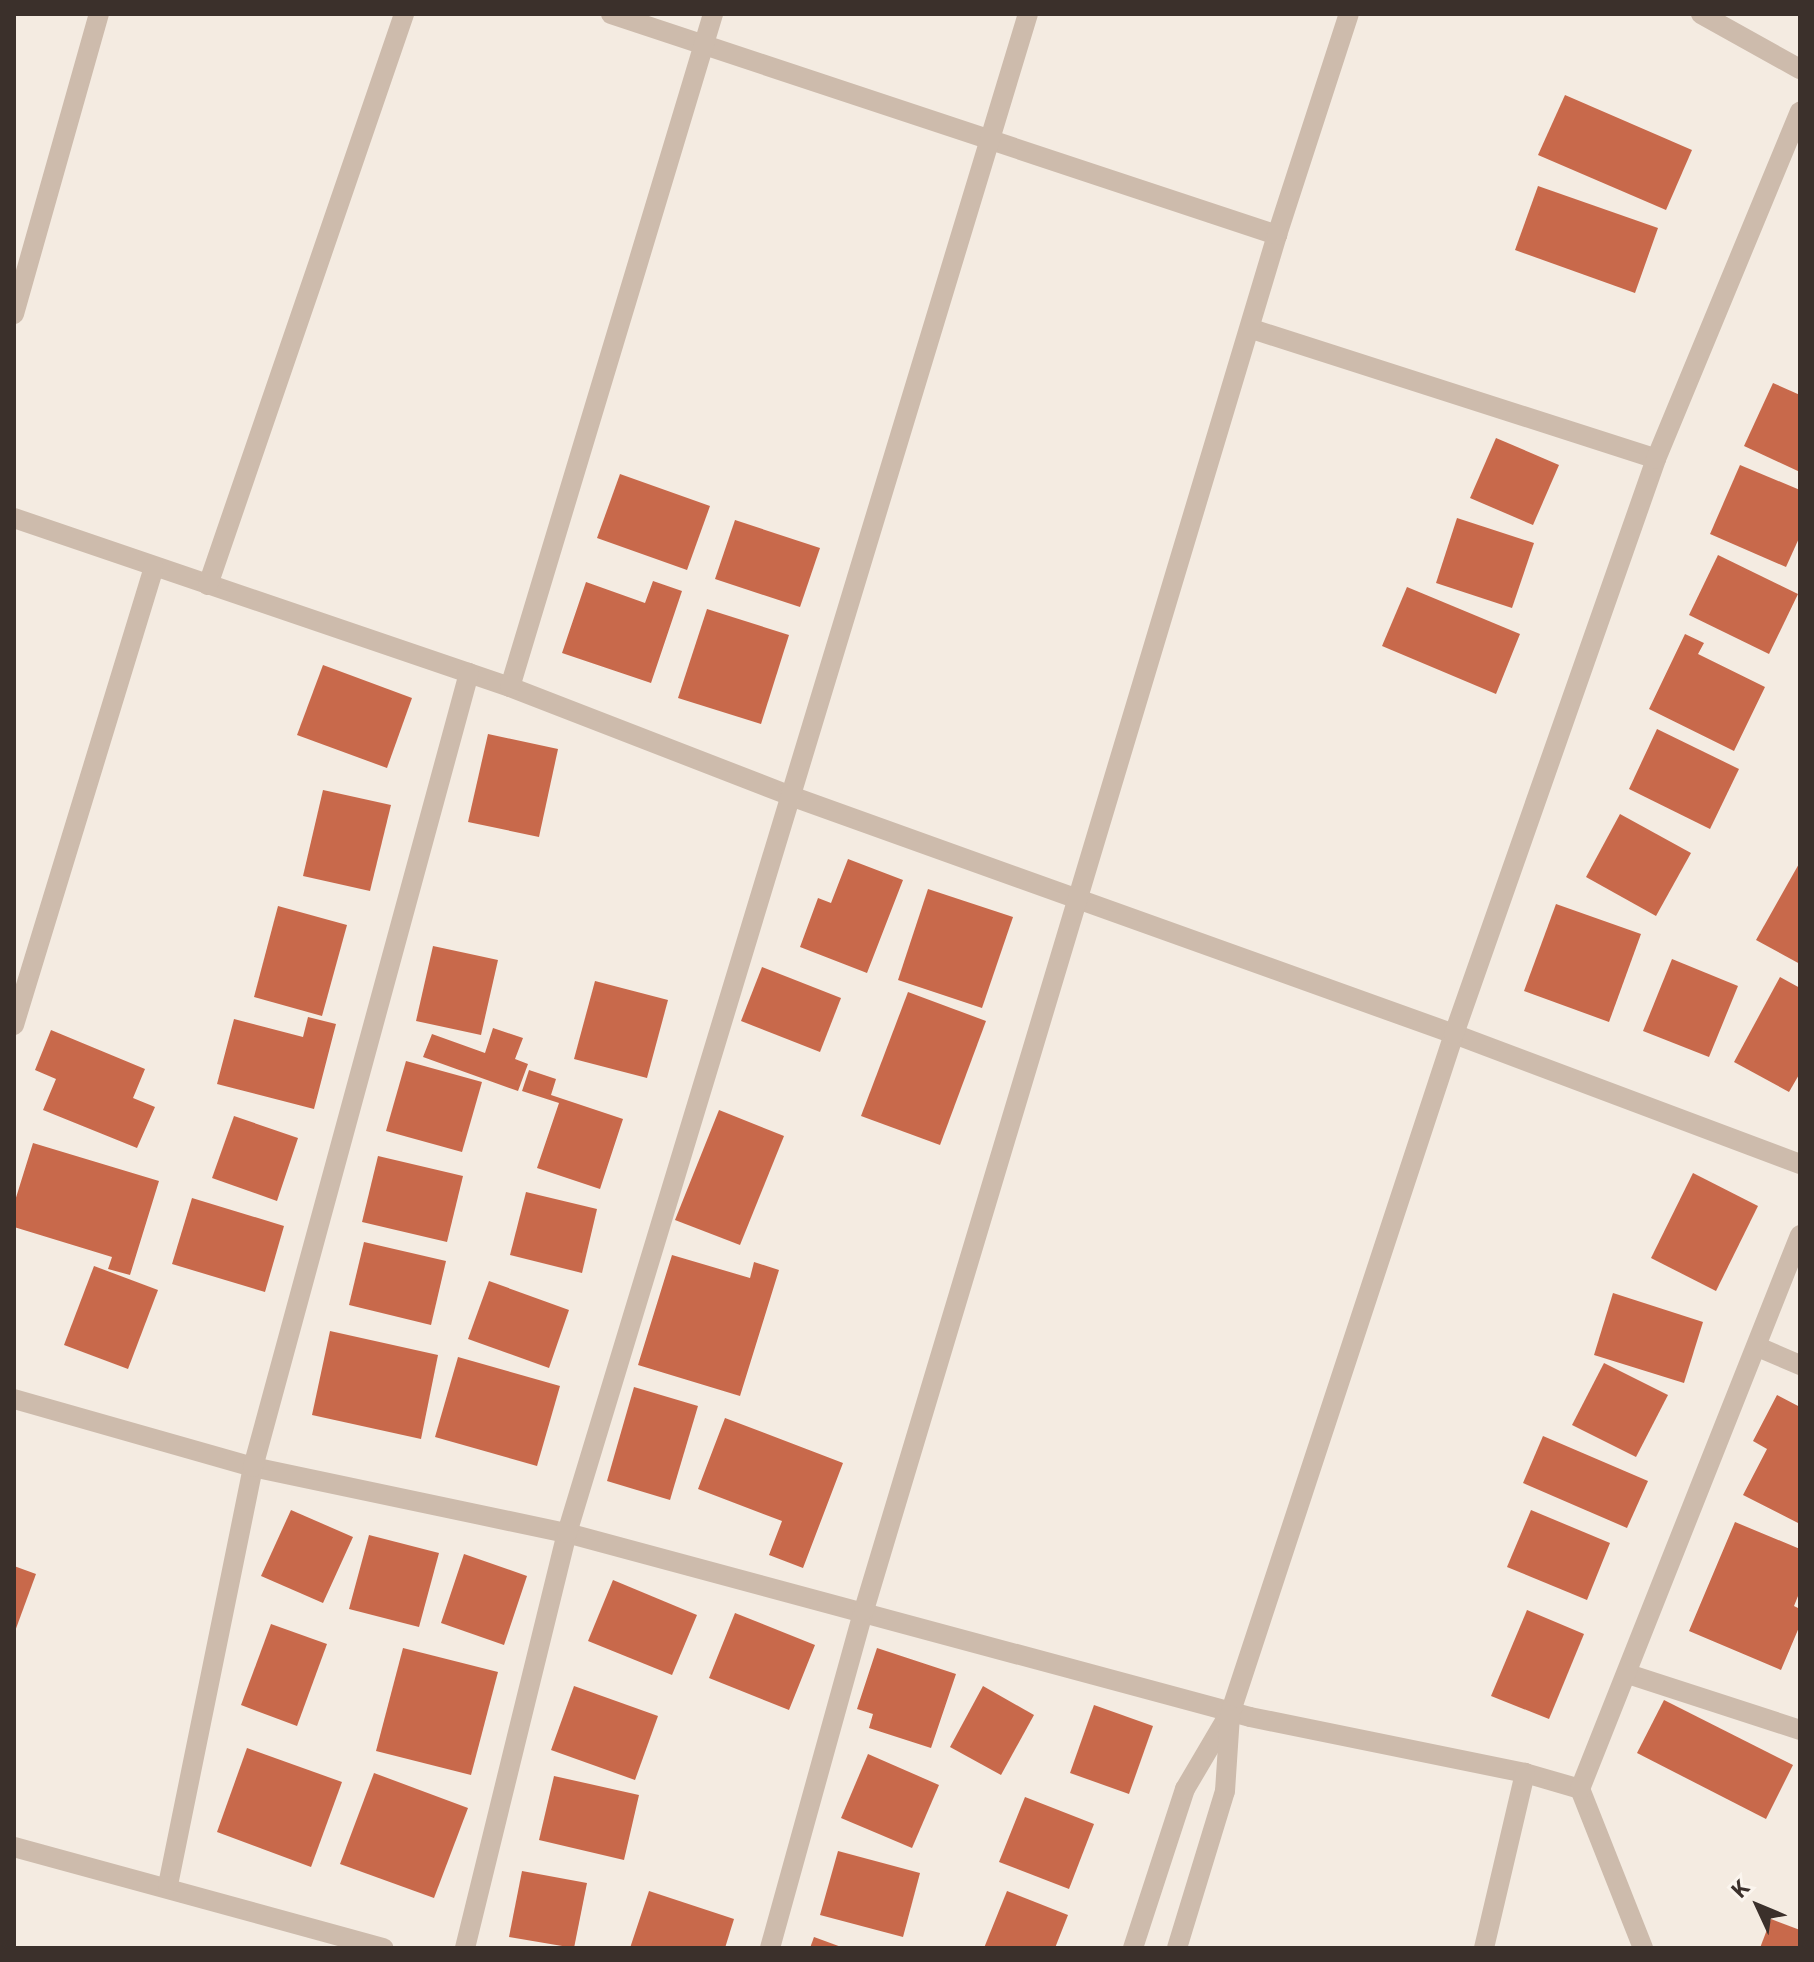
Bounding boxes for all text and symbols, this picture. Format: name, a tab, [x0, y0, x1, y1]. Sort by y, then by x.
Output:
north arrow	[1718, 1866, 1798, 1946]
text: K	[1727, 1875, 1754, 1903]

